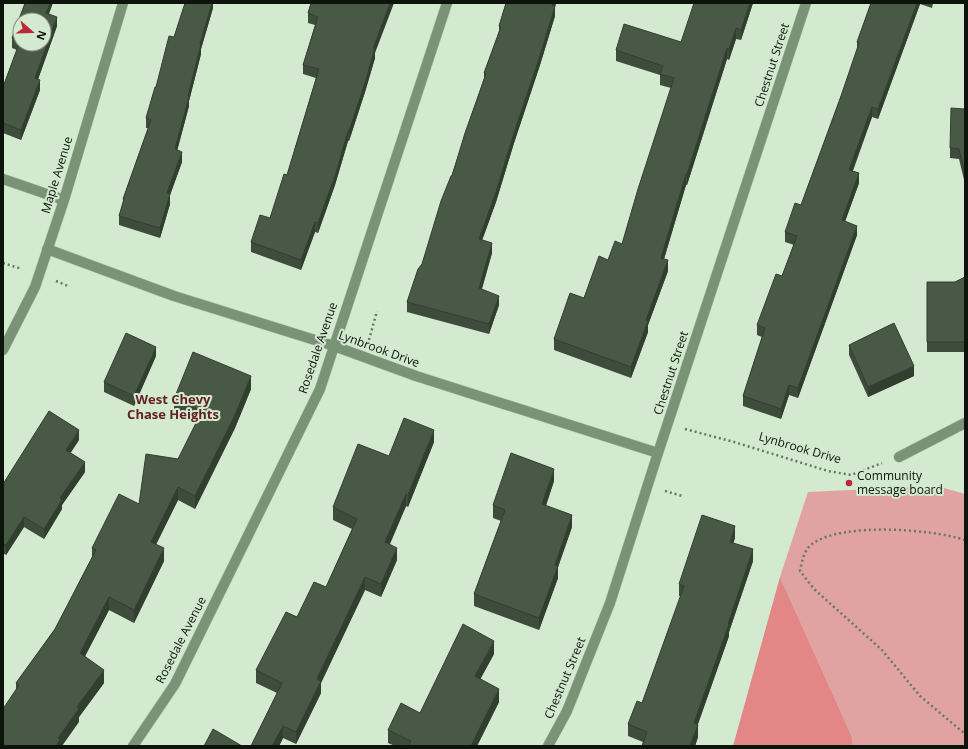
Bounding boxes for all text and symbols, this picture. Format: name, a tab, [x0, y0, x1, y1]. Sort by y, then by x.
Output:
north arrow	[12, 12, 52, 52]
street label: Chestnut Street	[750, 21, 793, 109]
text: N	[33, 29, 50, 42]
street label: Maple Avenue	[37, 134, 76, 215]
street label: Rosedale Avenue	[294, 300, 341, 396]
street label: Lynbrook Drive	[336, 326, 422, 371]
street label: Chestnut Street	[649, 329, 692, 417]
district label: West Chevy Chase Heights	[127, 390, 219, 423]
street label: Lynbrook Drive	[757, 428, 844, 467]
place label: Community message board	[857, 467, 943, 498]
marker: Community message board	[844, 478, 854, 488]
street label: Rosedale Avenue	[151, 593, 210, 686]
street label: Chestnut Street	[540, 634, 589, 721]

